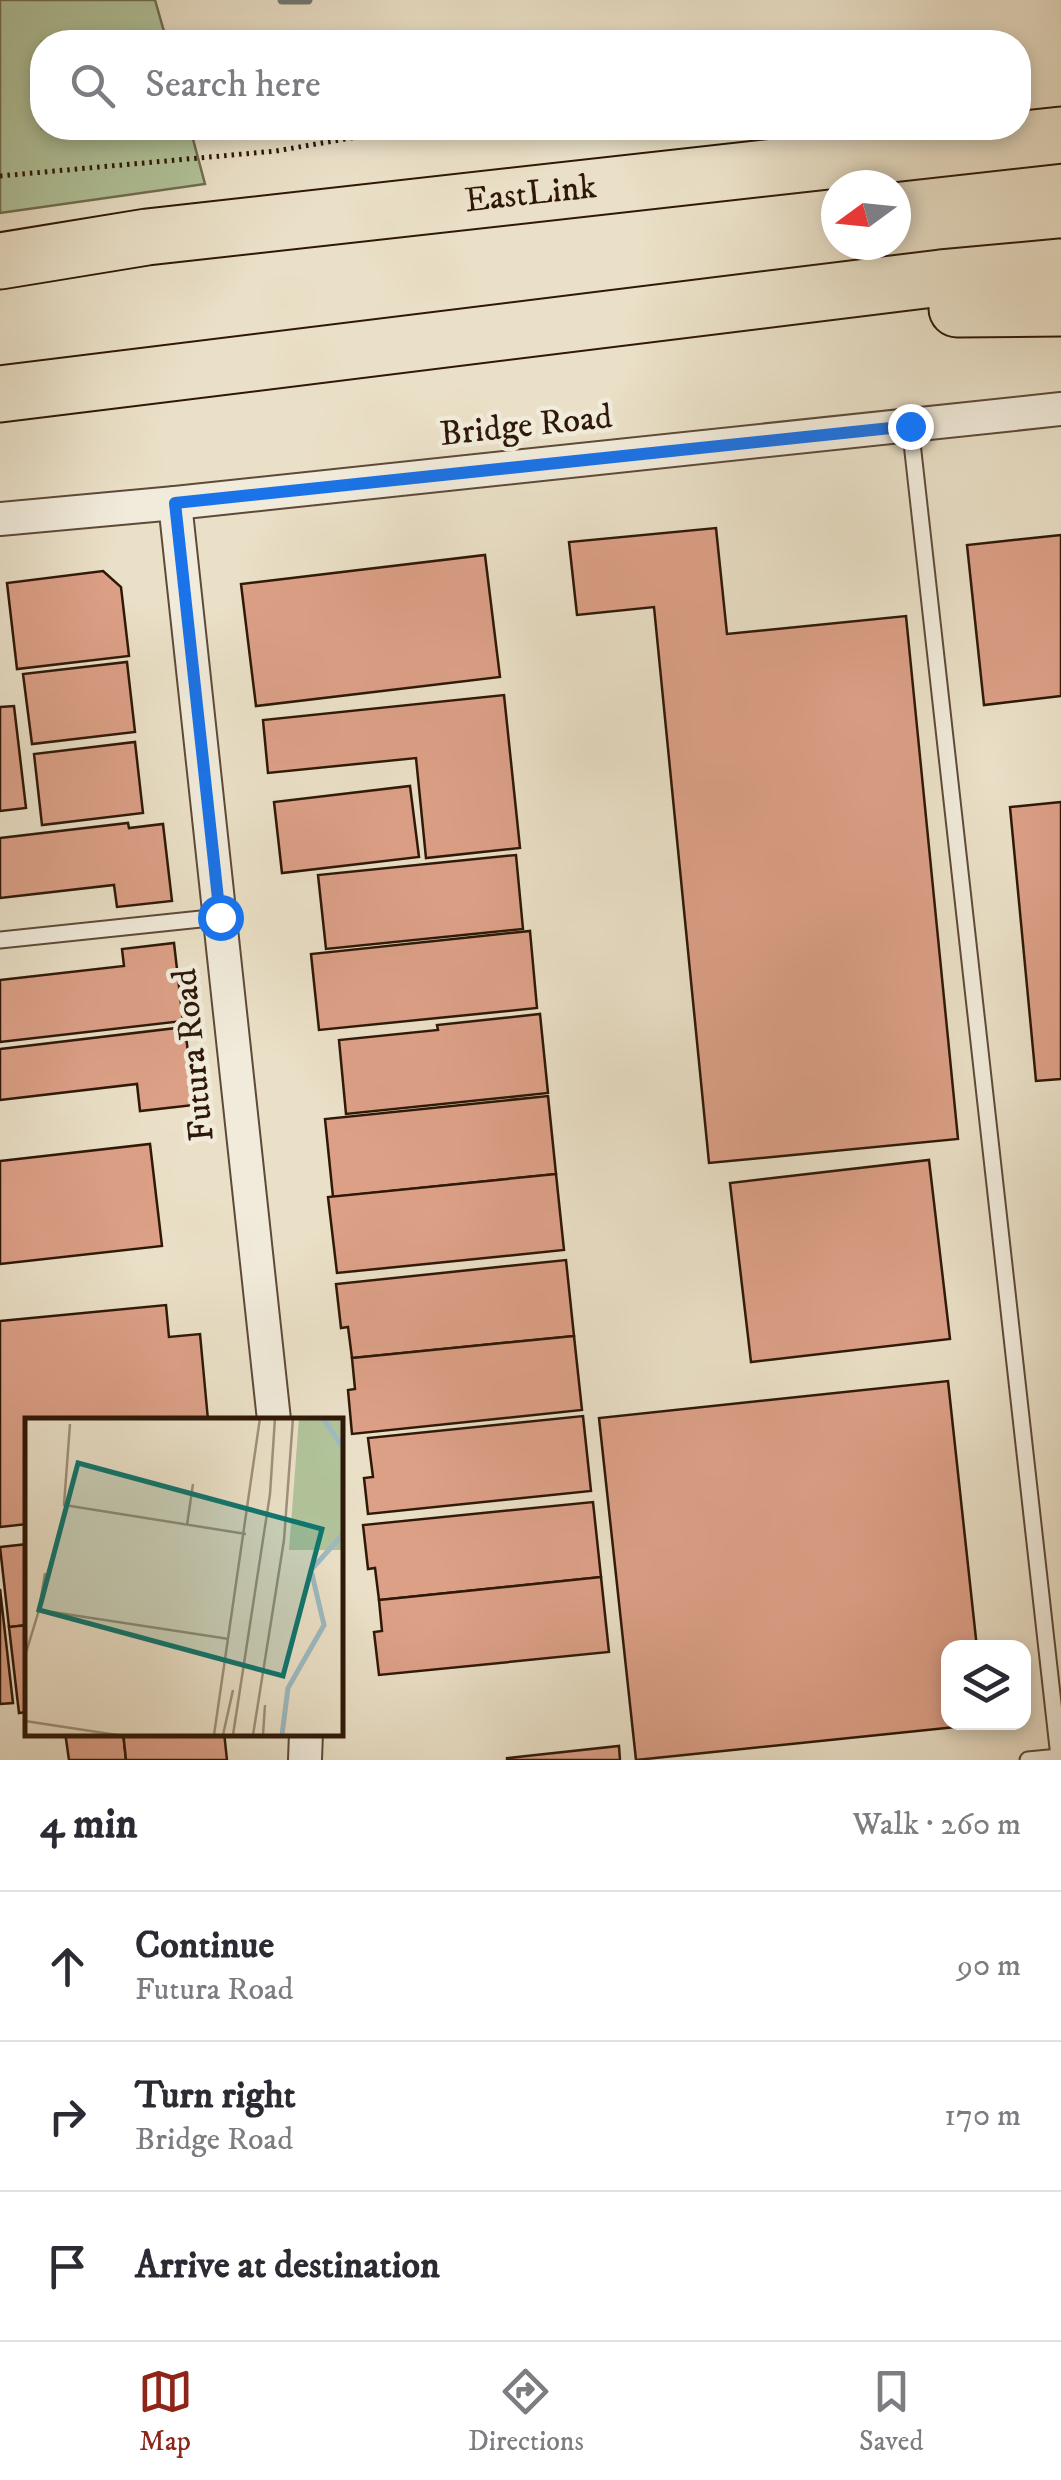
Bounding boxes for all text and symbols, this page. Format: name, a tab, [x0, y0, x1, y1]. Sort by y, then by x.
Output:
search box	[30, 30, 1031, 140]
icon: search	[65, 58, 120, 113]
text: Search here	[145, 61, 321, 109]
street label: EastLink	[462, 165, 599, 223]
north arrow	[821, 170, 911, 260]
street label: Bridge Road	[438, 395, 615, 457]
route end	[888, 404, 934, 450]
route start	[198, 895, 244, 941]
street label: Futura Road	[163, 966, 225, 1144]
inset map	[25, 1418, 342, 1735]
map controls	[941, 1640, 1031, 1730]
button: layers	[941, 1640, 1031, 1730]
text: 4 min	[40, 1799, 138, 1851]
text: Walk · 260 m	[853, 1805, 1021, 1845]
text: Continue	[135, 1922, 274, 1970]
icon: ahead	[40, 1939, 95, 1994]
text: 90 m	[957, 1946, 1021, 1986]
text: Futura Road	[135, 1970, 294, 2010]
text: Turn right	[135, 2072, 296, 2120]
icon: right	[40, 2089, 95, 2144]
text: 170 m	[944, 2096, 1021, 2136]
text: Bridge Road	[135, 2120, 293, 2160]
icon: arrive	[40, 2239, 95, 2294]
text: Arrive at destination	[135, 2242, 440, 2290]
tab: Map	[138, 2364, 193, 2459]
tab: Directions	[468, 2364, 584, 2459]
tab: Saved	[859, 2364, 923, 2459]

